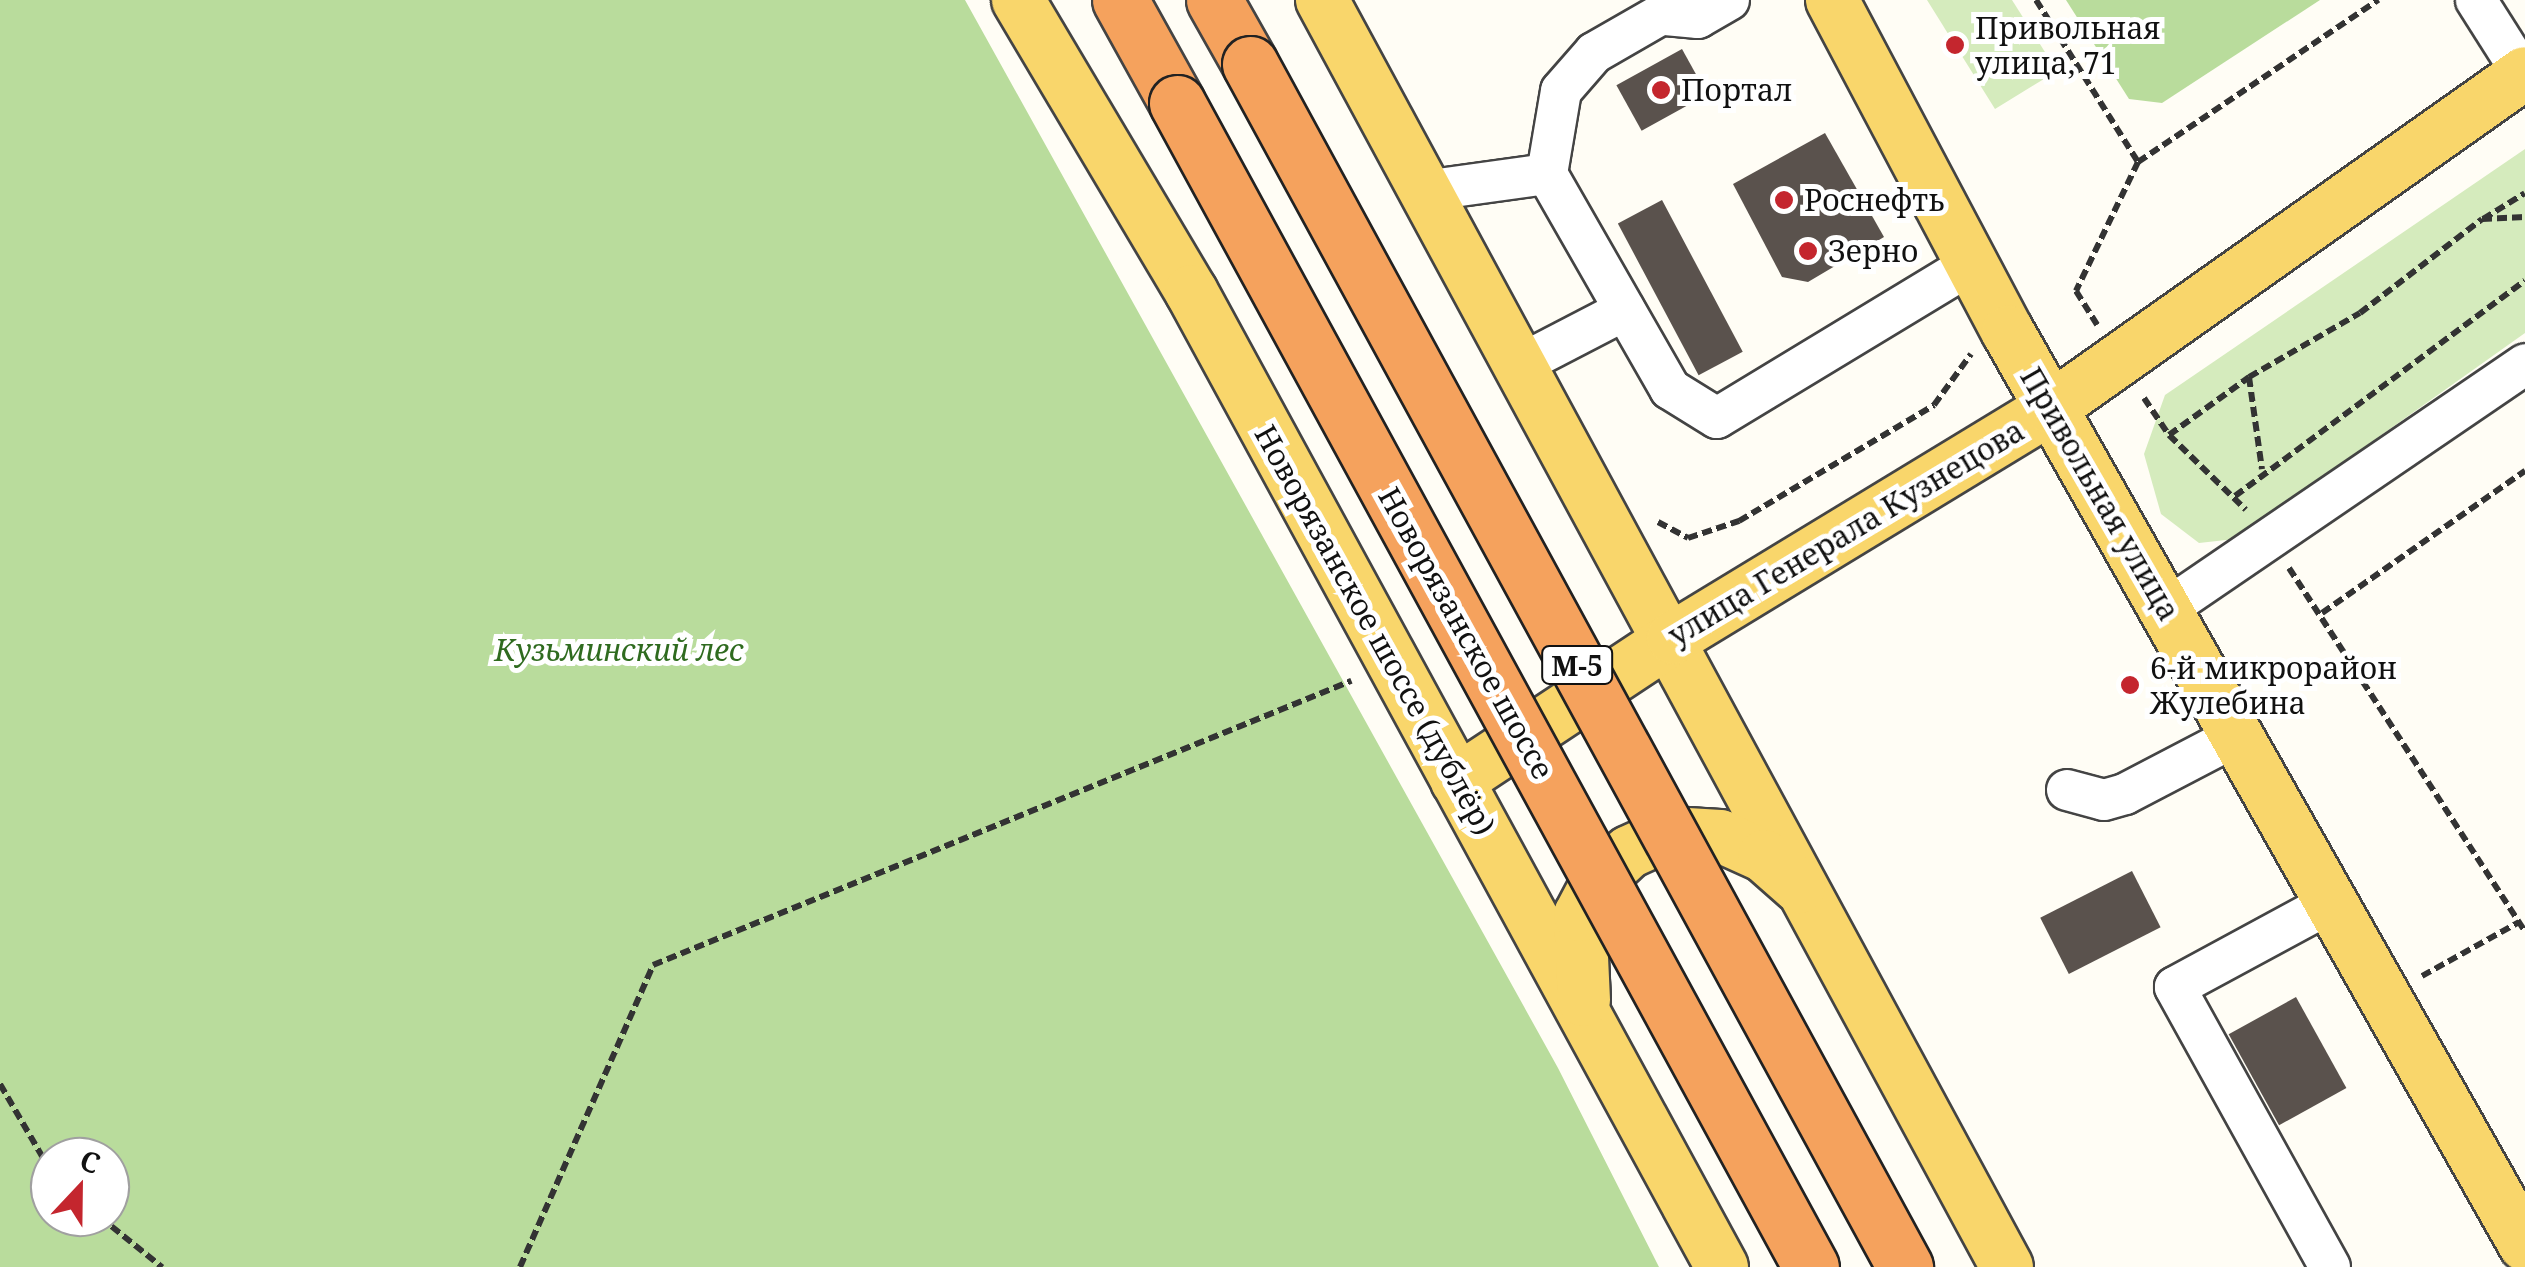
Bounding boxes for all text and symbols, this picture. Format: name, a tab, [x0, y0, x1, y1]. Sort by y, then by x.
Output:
place label: Привольная улица, 71	[1975, 10, 2161, 80]
marker: Привольная улица, 71	[1944, 34, 1966, 56]
place label: Портал	[1681, 72, 1792, 108]
marker: Портал	[1650, 79, 1672, 101]
place label: Роснефть	[1804, 182, 1944, 218]
marker: Роснефть	[1773, 189, 1795, 211]
place label: Зерно	[1828, 233, 1918, 269]
marker: Зерно	[1797, 240, 1819, 262]
street label: Привольная улица	[2013, 361, 2187, 627]
street label: улица Генерала Кузнецова	[1662, 412, 2030, 654]
street label: Новорязанское шоссе (дублёр)	[1247, 419, 1503, 841]
street label: Новорязанское шоссе	[1371, 481, 1561, 785]
park label: Кузьминский лес	[494, 632, 744, 668]
road number: М-5	[1540, 642, 1614, 688]
place label: 6-й микрорайон Жулебина	[2150, 650, 2397, 720]
marker: 6-й микрорайон Жулебина	[2119, 674, 2141, 696]
north arrow	[30, 1137, 130, 1237]
text: С	[75, 1140, 106, 1182]

